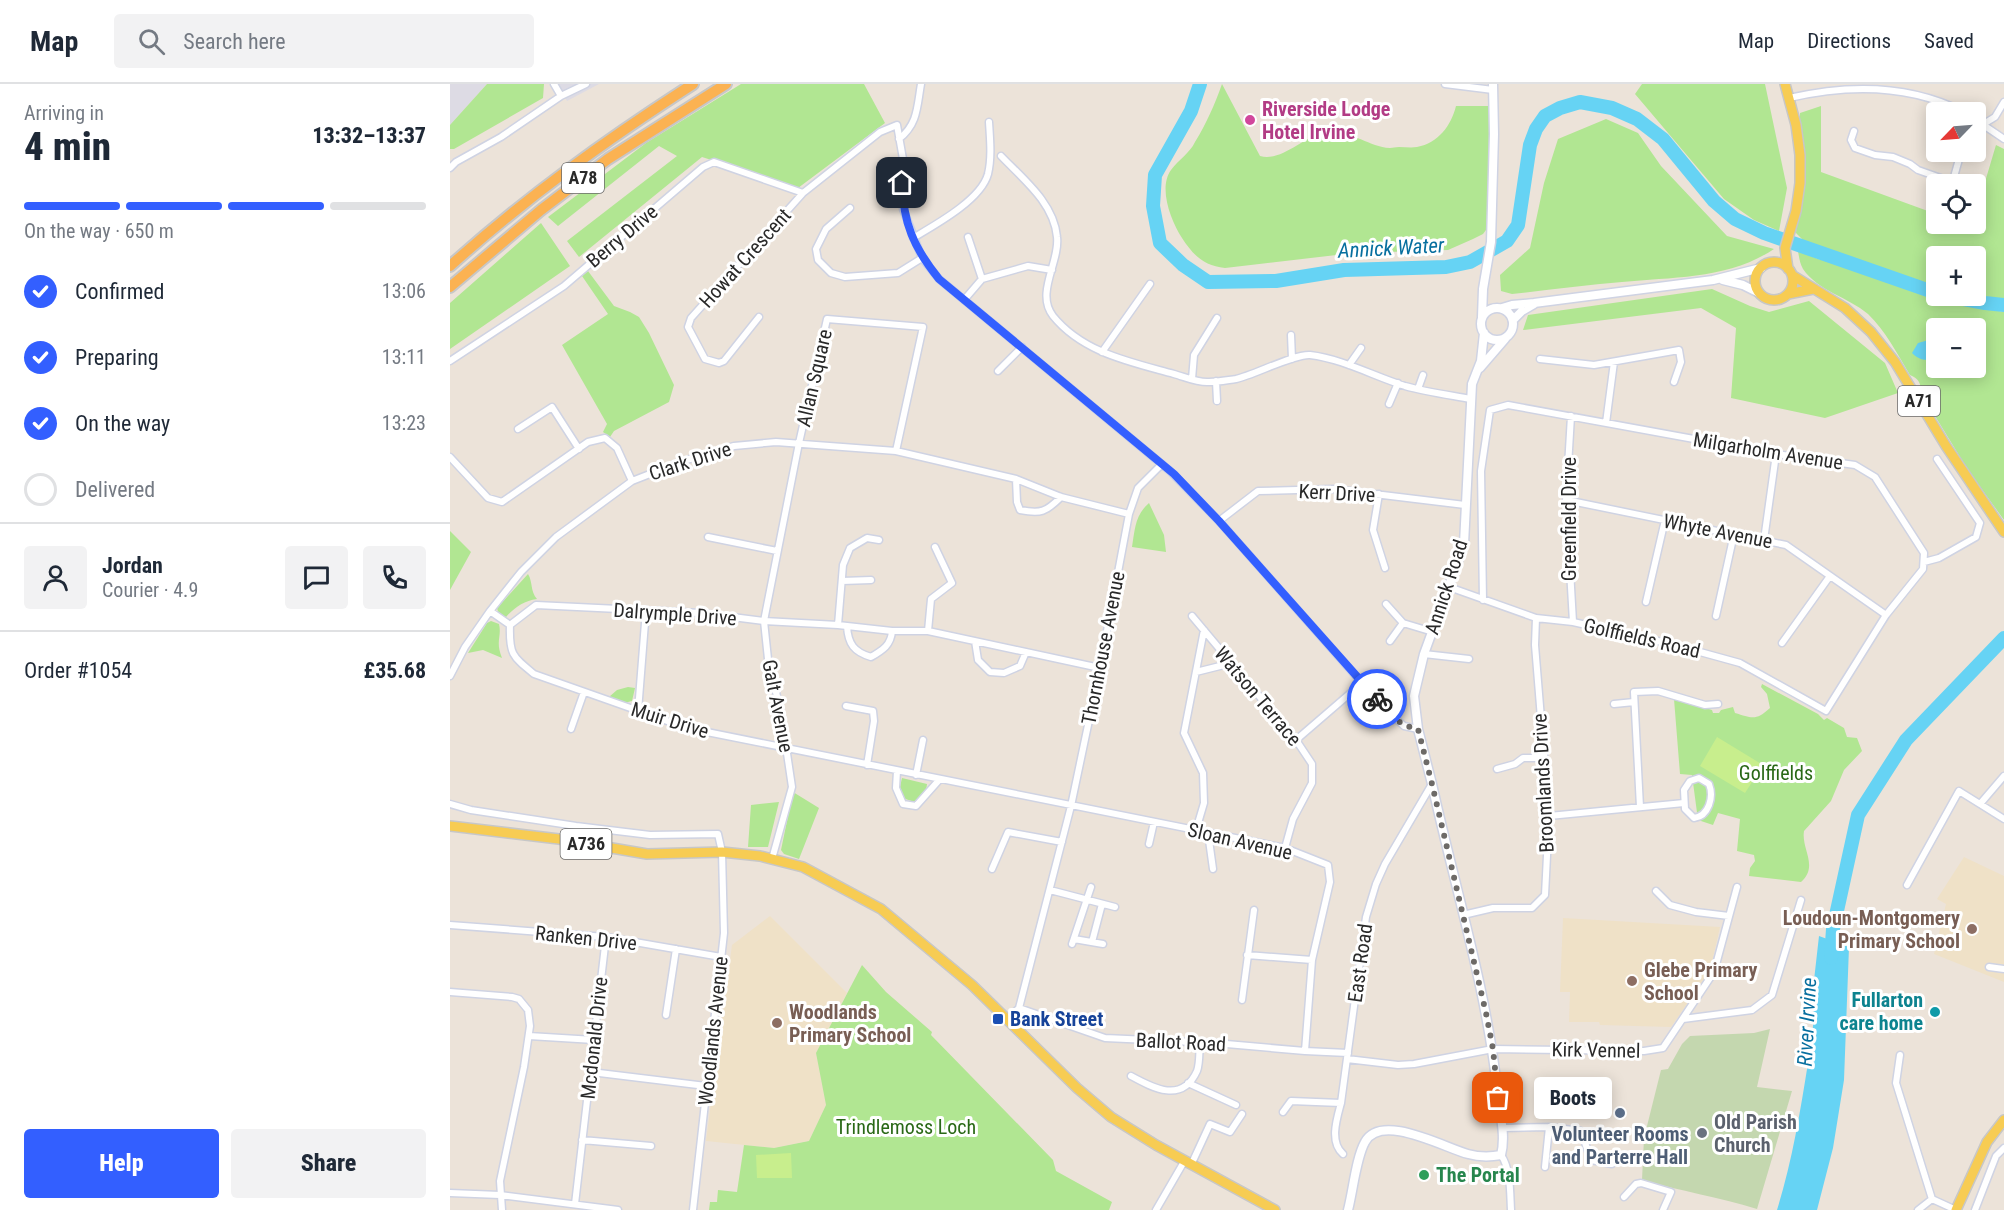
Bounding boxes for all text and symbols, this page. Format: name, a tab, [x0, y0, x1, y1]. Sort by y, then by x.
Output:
search box	[114, 14, 534, 68]
text: Map	[30, 25, 78, 58]
icon: search	[135, 25, 168, 58]
text: Search here	[183, 29, 286, 54]
text: Map	[1738, 29, 1774, 53]
text: Directions	[1807, 29, 1891, 53]
text: Saved	[1924, 29, 1974, 53]
place label: Riverside Lodge Hotel Irvine	[1262, 97, 1390, 144]
text: Arriving in	[24, 101, 104, 125]
north arrow	[1926, 102, 1986, 162]
map controls	[1926, 102, 1986, 378]
marker: Riverside Lodge Hotel Irvine	[1243, 113, 1257, 127]
text: 13:32–13:37	[312, 123, 426, 148]
text: 4 min	[24, 124, 111, 170]
pin	[876, 157, 927, 208]
road number: A78	[562, 163, 604, 193]
icon: home	[885, 166, 918, 199]
button: locate	[1926, 174, 1986, 234]
street label: Berry Drive	[582, 199, 662, 273]
street label: Howat Crescent	[694, 203, 796, 313]
text: On the way · 650 m	[24, 219, 174, 243]
water label: Annick Water	[1336, 233, 1445, 263]
button: +	[1926, 246, 1986, 306]
icon: check	[24, 275, 57, 308]
text: Confirmed	[75, 279, 164, 304]
text: 13:06	[382, 279, 426, 303]
button: −	[1926, 318, 1986, 378]
street label: Allan Square	[791, 327, 837, 429]
icon: check	[24, 341, 57, 374]
text: Preparing	[75, 345, 159, 370]
text: 13:11	[382, 345, 426, 369]
road number: A71	[1898, 386, 1940, 416]
icon: check	[24, 407, 57, 440]
text: On the way	[75, 411, 170, 436]
text: 13:23	[382, 411, 426, 435]
street label: Milgarholm Avenue	[1691, 427, 1845, 475]
street label: Clark Drive	[646, 436, 734, 486]
street label: Greenfield Drive	[1557, 457, 1581, 581]
text: Delivered	[75, 477, 155, 502]
street label: Kerr Drive	[1298, 479, 1376, 507]
street label: Whyte Avenue	[1661, 509, 1775, 553]
street label: Annick Road	[1419, 536, 1473, 638]
button: person	[24, 546, 87, 609]
button: chat	[285, 546, 348, 609]
button: phone	[363, 546, 426, 609]
text: Jordan	[102, 553, 163, 578]
street label: Thornhouse Avenue	[1076, 569, 1130, 727]
text: Courier · 4.9	[102, 578, 198, 602]
street label: Dalrymple Drive	[613, 598, 737, 630]
street label: Golffields Road	[1581, 613, 1703, 663]
street label: Watson Terrace	[1210, 641, 1306, 751]
text: Order #1054	[24, 658, 132, 683]
text: £35.68	[364, 658, 426, 683]
street label: Galt Avenue	[757, 658, 799, 754]
courier	[1347, 669, 1407, 729]
icon: bike	[1361, 683, 1394, 716]
street label: Muir Drive	[628, 697, 712, 743]
street label: Broomlands Drive	[1527, 713, 1559, 853]
park label: Golffields	[1739, 761, 1813, 785]
street label: Sloan Avenue	[1185, 817, 1295, 865]
road number: A736	[560, 829, 612, 859]
place label: Loudoun-Montgomery Primary School	[1783, 906, 1960, 953]
street label: Ranken Drive	[534, 921, 638, 955]
street label: East Road	[1343, 922, 1377, 1004]
marker: Loudoun-Montgomery Primary School	[1965, 922, 1979, 936]
street label: Woodlands Avenue	[693, 955, 733, 1107]
place label: Glebe Primary School	[1644, 958, 1757, 1005]
marker: Glebe Primary School	[1625, 974, 1639, 988]
street label: Mcdonald Drive	[576, 976, 612, 1100]
water label: River Irvine	[1793, 977, 1821, 1067]
place label: Fullarton care home	[1840, 988, 1923, 1035]
place label: Woodlands Primary School	[789, 1000, 911, 1047]
marker: Fullarton care home	[1928, 1005, 1942, 1019]
place label: Bank Street	[1010, 1007, 1103, 1031]
marker: Bank Street	[991, 1012, 1005, 1026]
marker: Woodlands Primary School	[770, 1016, 784, 1030]
street label: Ballot Road	[1135, 1028, 1227, 1056]
street label: Kirk Vennel	[1551, 1037, 1641, 1063]
pin	[1472, 1072, 1523, 1123]
callout: Boots	[1534, 1077, 1612, 1119]
icon: bag	[1481, 1081, 1514, 1114]
text: Boots	[1550, 1086, 1596, 1110]
marker: Volunteer Rooms and Parterre Hall	[1613, 1106, 1627, 1120]
place label: Old Parish Church	[1714, 1110, 1797, 1157]
park label: Trindlemoss Loch	[836, 1115, 976, 1139]
place label: Volunteer Rooms and Parterre Hall	[1551, 1122, 1689, 1169]
marker: Old Parish Church	[1695, 1126, 1709, 1140]
button: Help	[24, 1129, 219, 1198]
button: Share	[231, 1129, 426, 1198]
place label: The Portal	[1436, 1163, 1520, 1187]
marker: The Portal	[1417, 1168, 1431, 1182]

